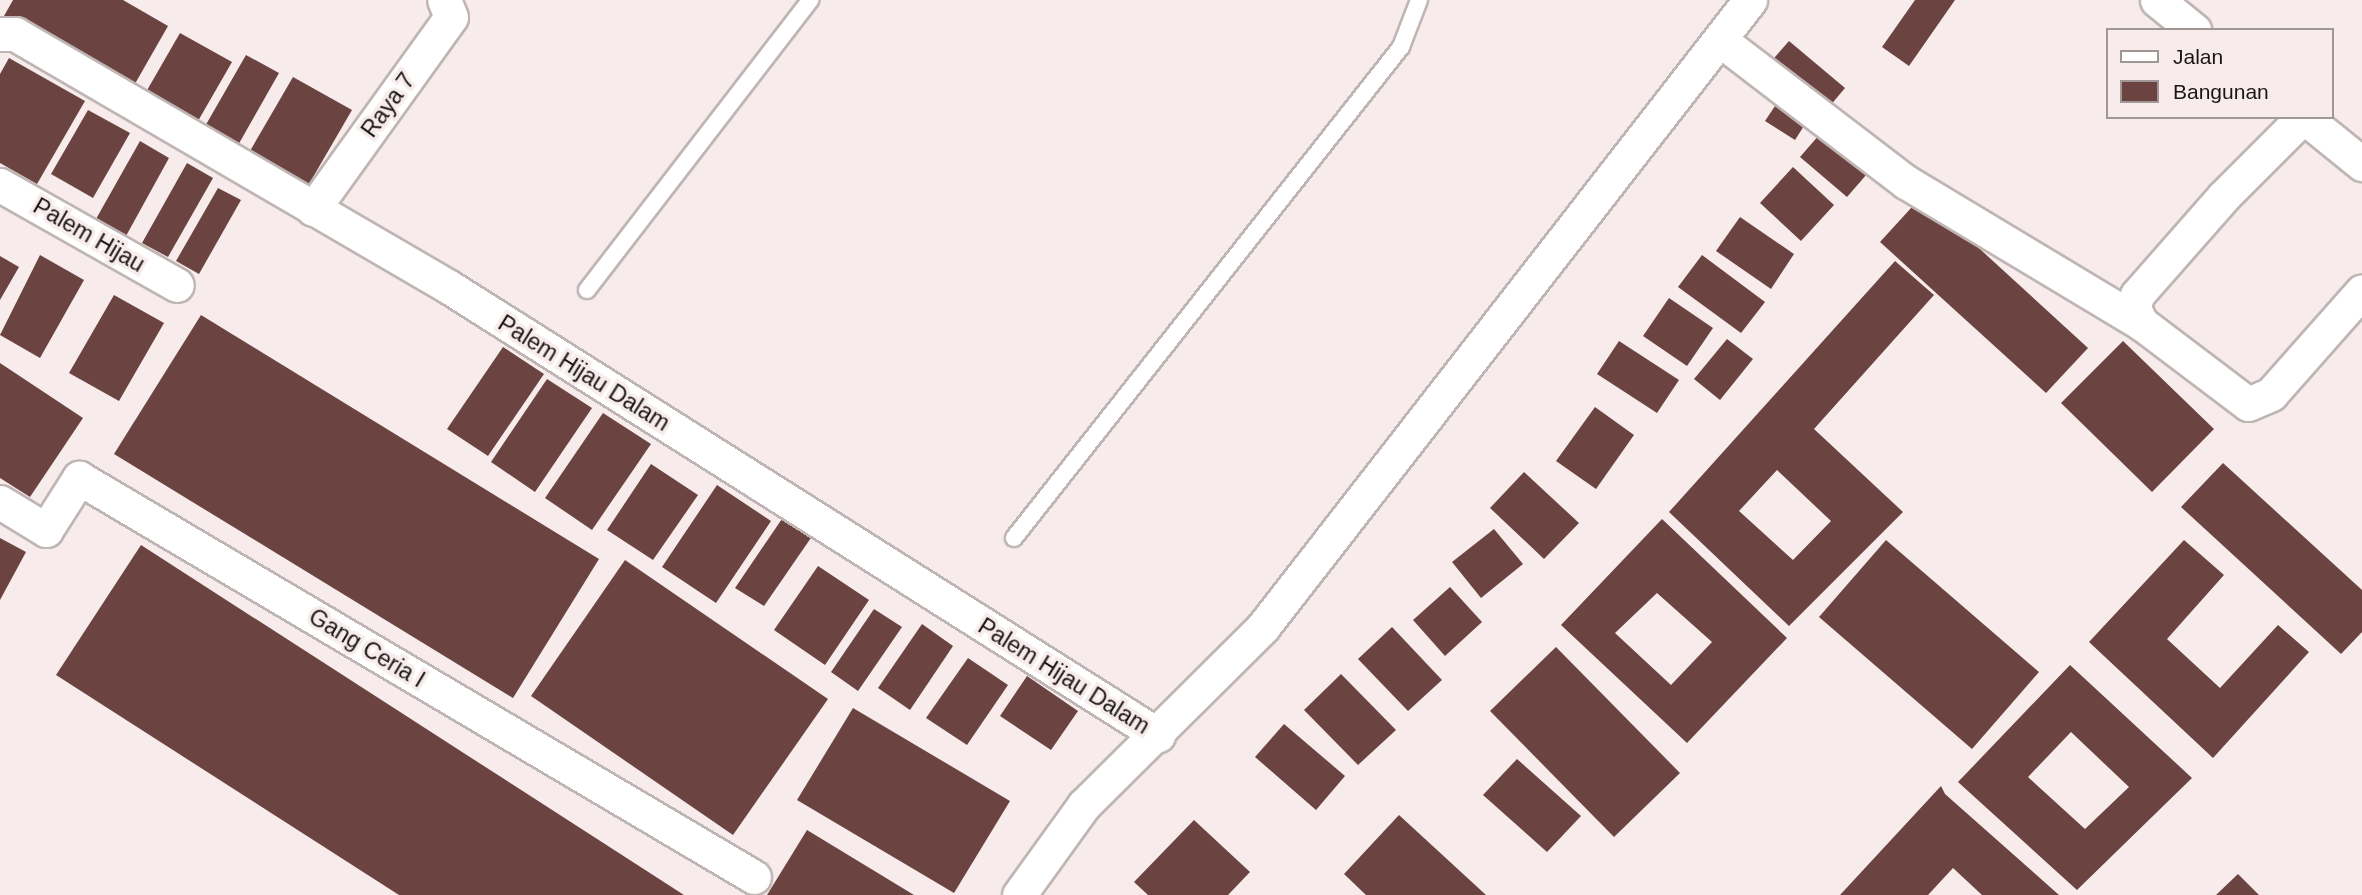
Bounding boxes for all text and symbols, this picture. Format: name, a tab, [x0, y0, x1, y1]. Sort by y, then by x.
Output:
legend	[2106, 28, 2334, 119]
text: Jalan	[2173, 45, 2223, 68]
street label: Raya 7	[355, 67, 421, 143]
text: Bangunan	[2173, 80, 2269, 103]
street label: Palem Hijau	[28, 192, 150, 278]
street label: Palem Hijau Dalam	[493, 309, 675, 437]
street label: Gang Ceria I	[304, 603, 430, 693]
street label: Palem Hijau Dalam	[973, 612, 1155, 740]

